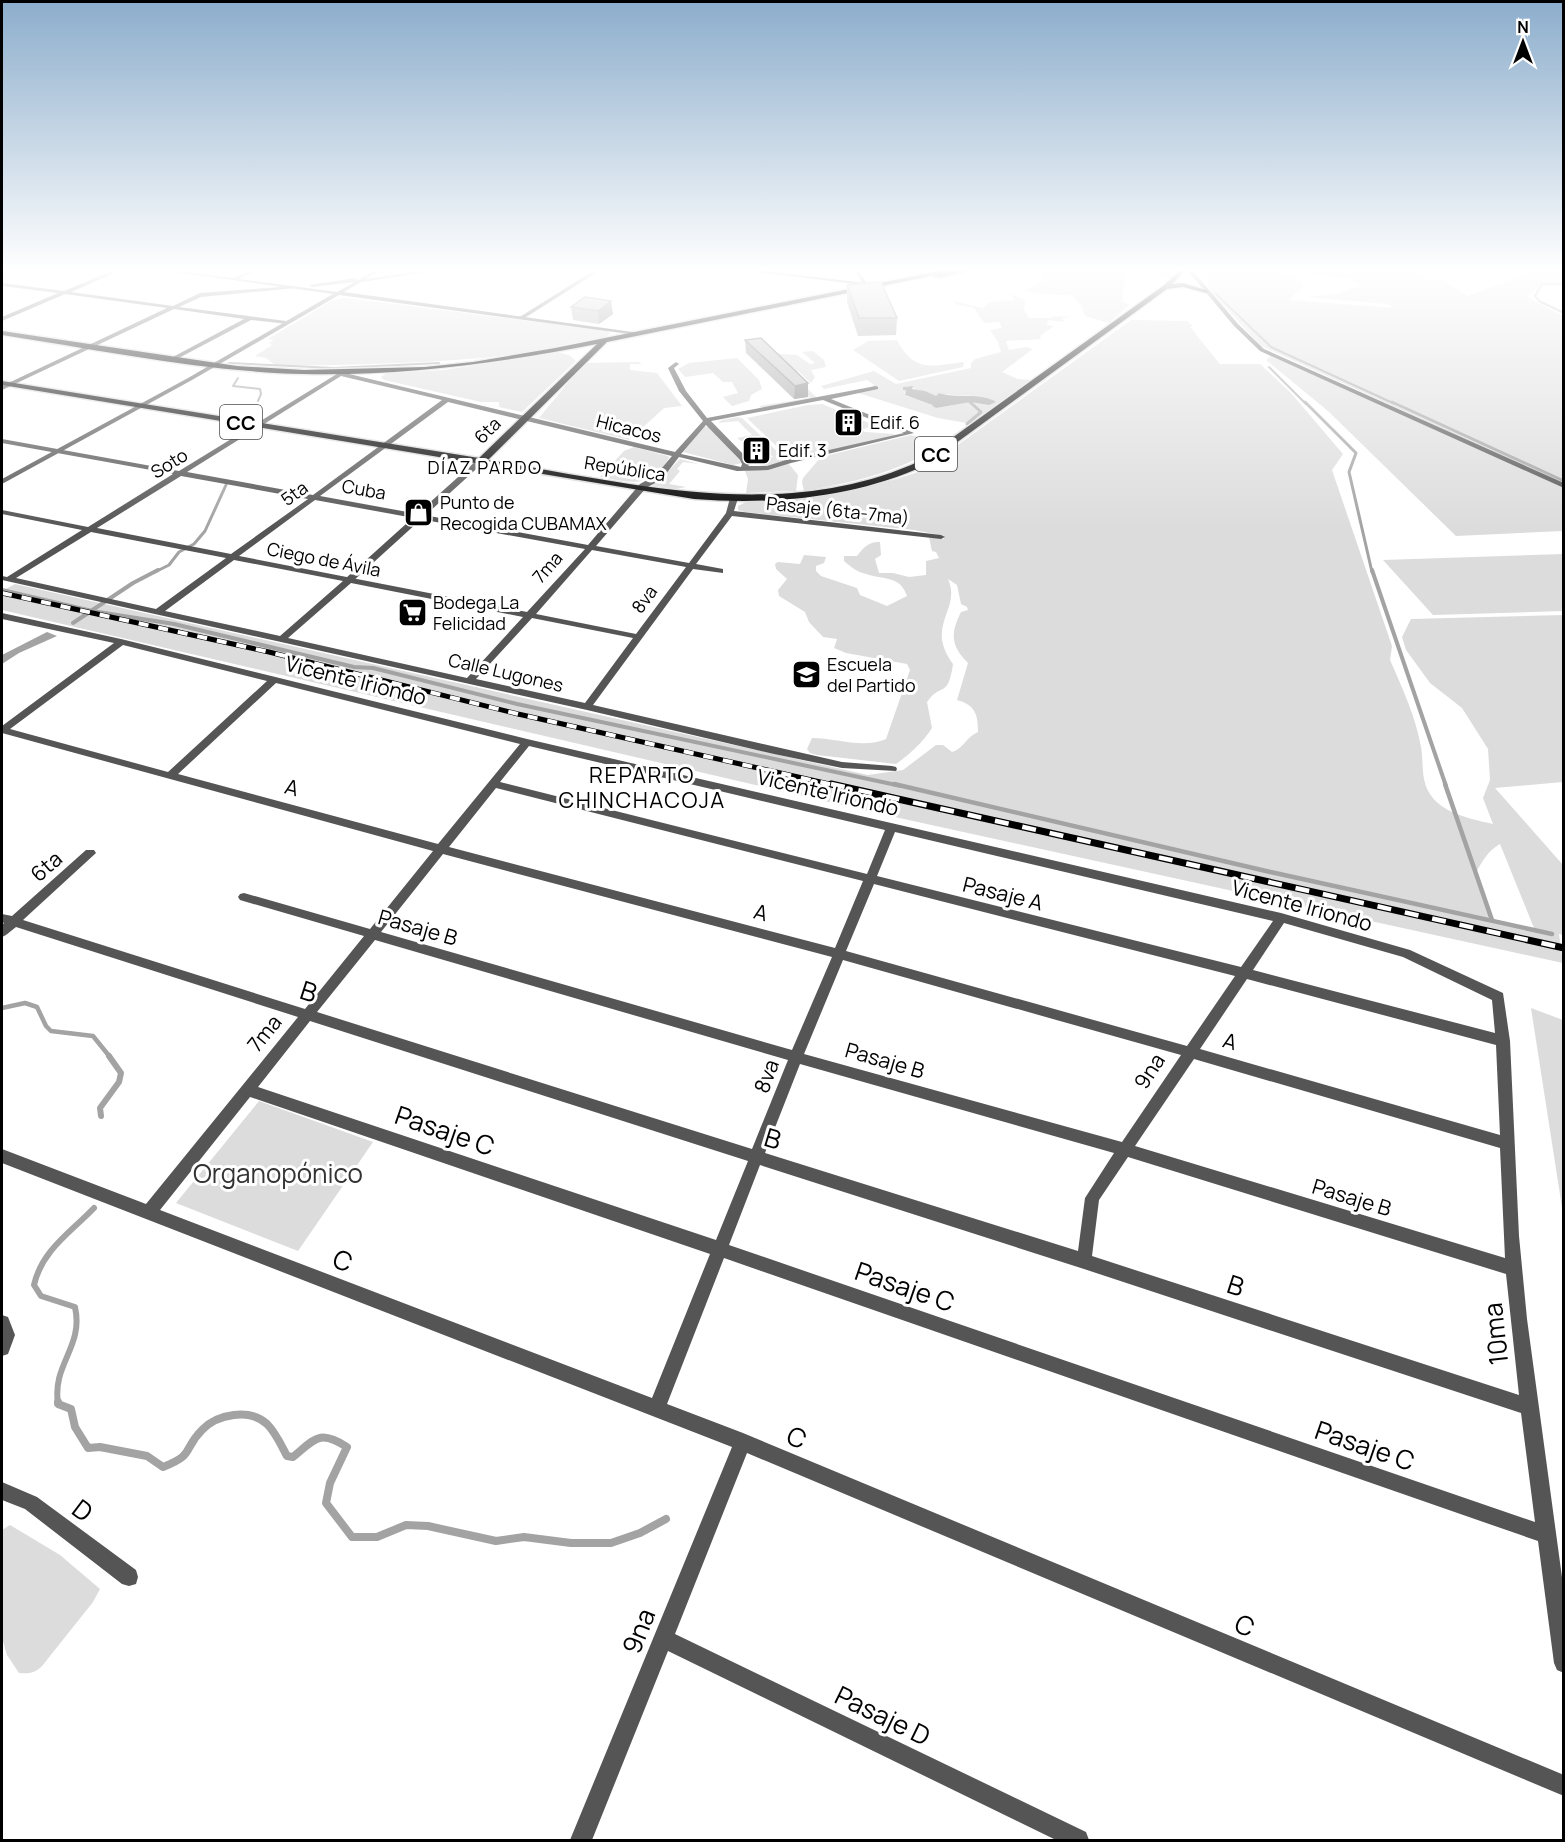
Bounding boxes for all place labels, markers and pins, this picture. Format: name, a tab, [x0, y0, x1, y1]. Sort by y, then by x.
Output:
building icon: Edif. 6	[833, 406, 865, 438]
place label: Edif. 6	[870, 410, 920, 434]
building icon: Edif. 3	[741, 434, 773, 466]
place label: Edif. 3	[778, 438, 827, 462]
place label: Punto de Recogida CUBAMAX	[440, 490, 607, 535]
shop icon: Punto de Recogida CUBAMAX	[403, 496, 435, 528]
place label: Bodega La Felicidad	[433, 590, 519, 635]
supermarket icon: Bodega La Felicidad	[396, 596, 428, 628]
place label: Escuela del Partido	[827, 652, 916, 697]
school or university icon: Escuela del Partido	[790, 658, 822, 690]

